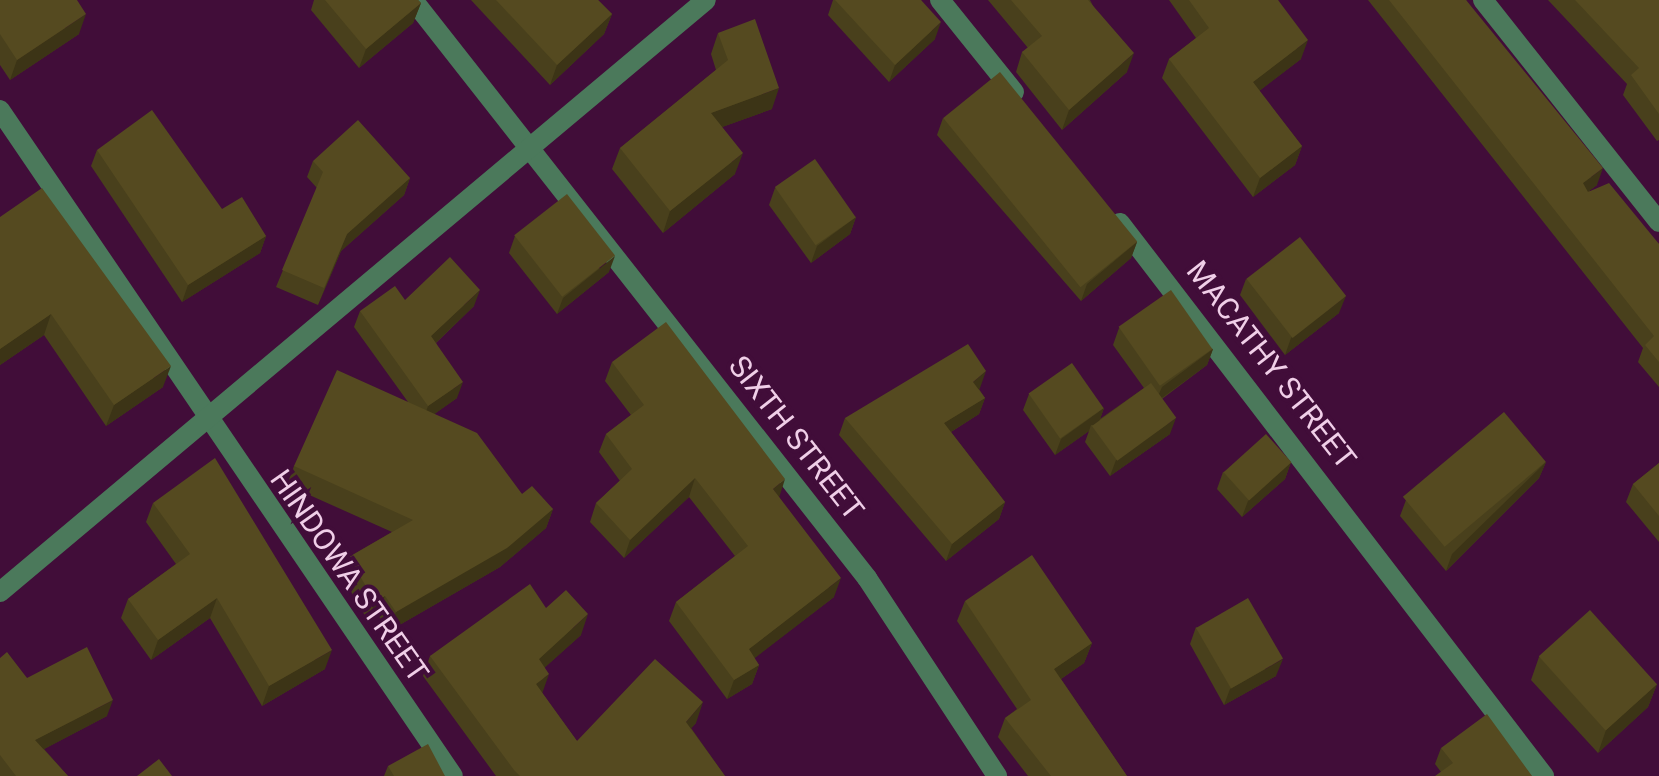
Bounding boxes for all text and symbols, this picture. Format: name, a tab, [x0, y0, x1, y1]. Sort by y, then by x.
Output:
street label: MACATHY STREET	[1179, 254, 1363, 476]
street label: SIXTH STREET	[721, 349, 871, 527]
street label: HINDOWA STREET	[262, 463, 436, 689]

